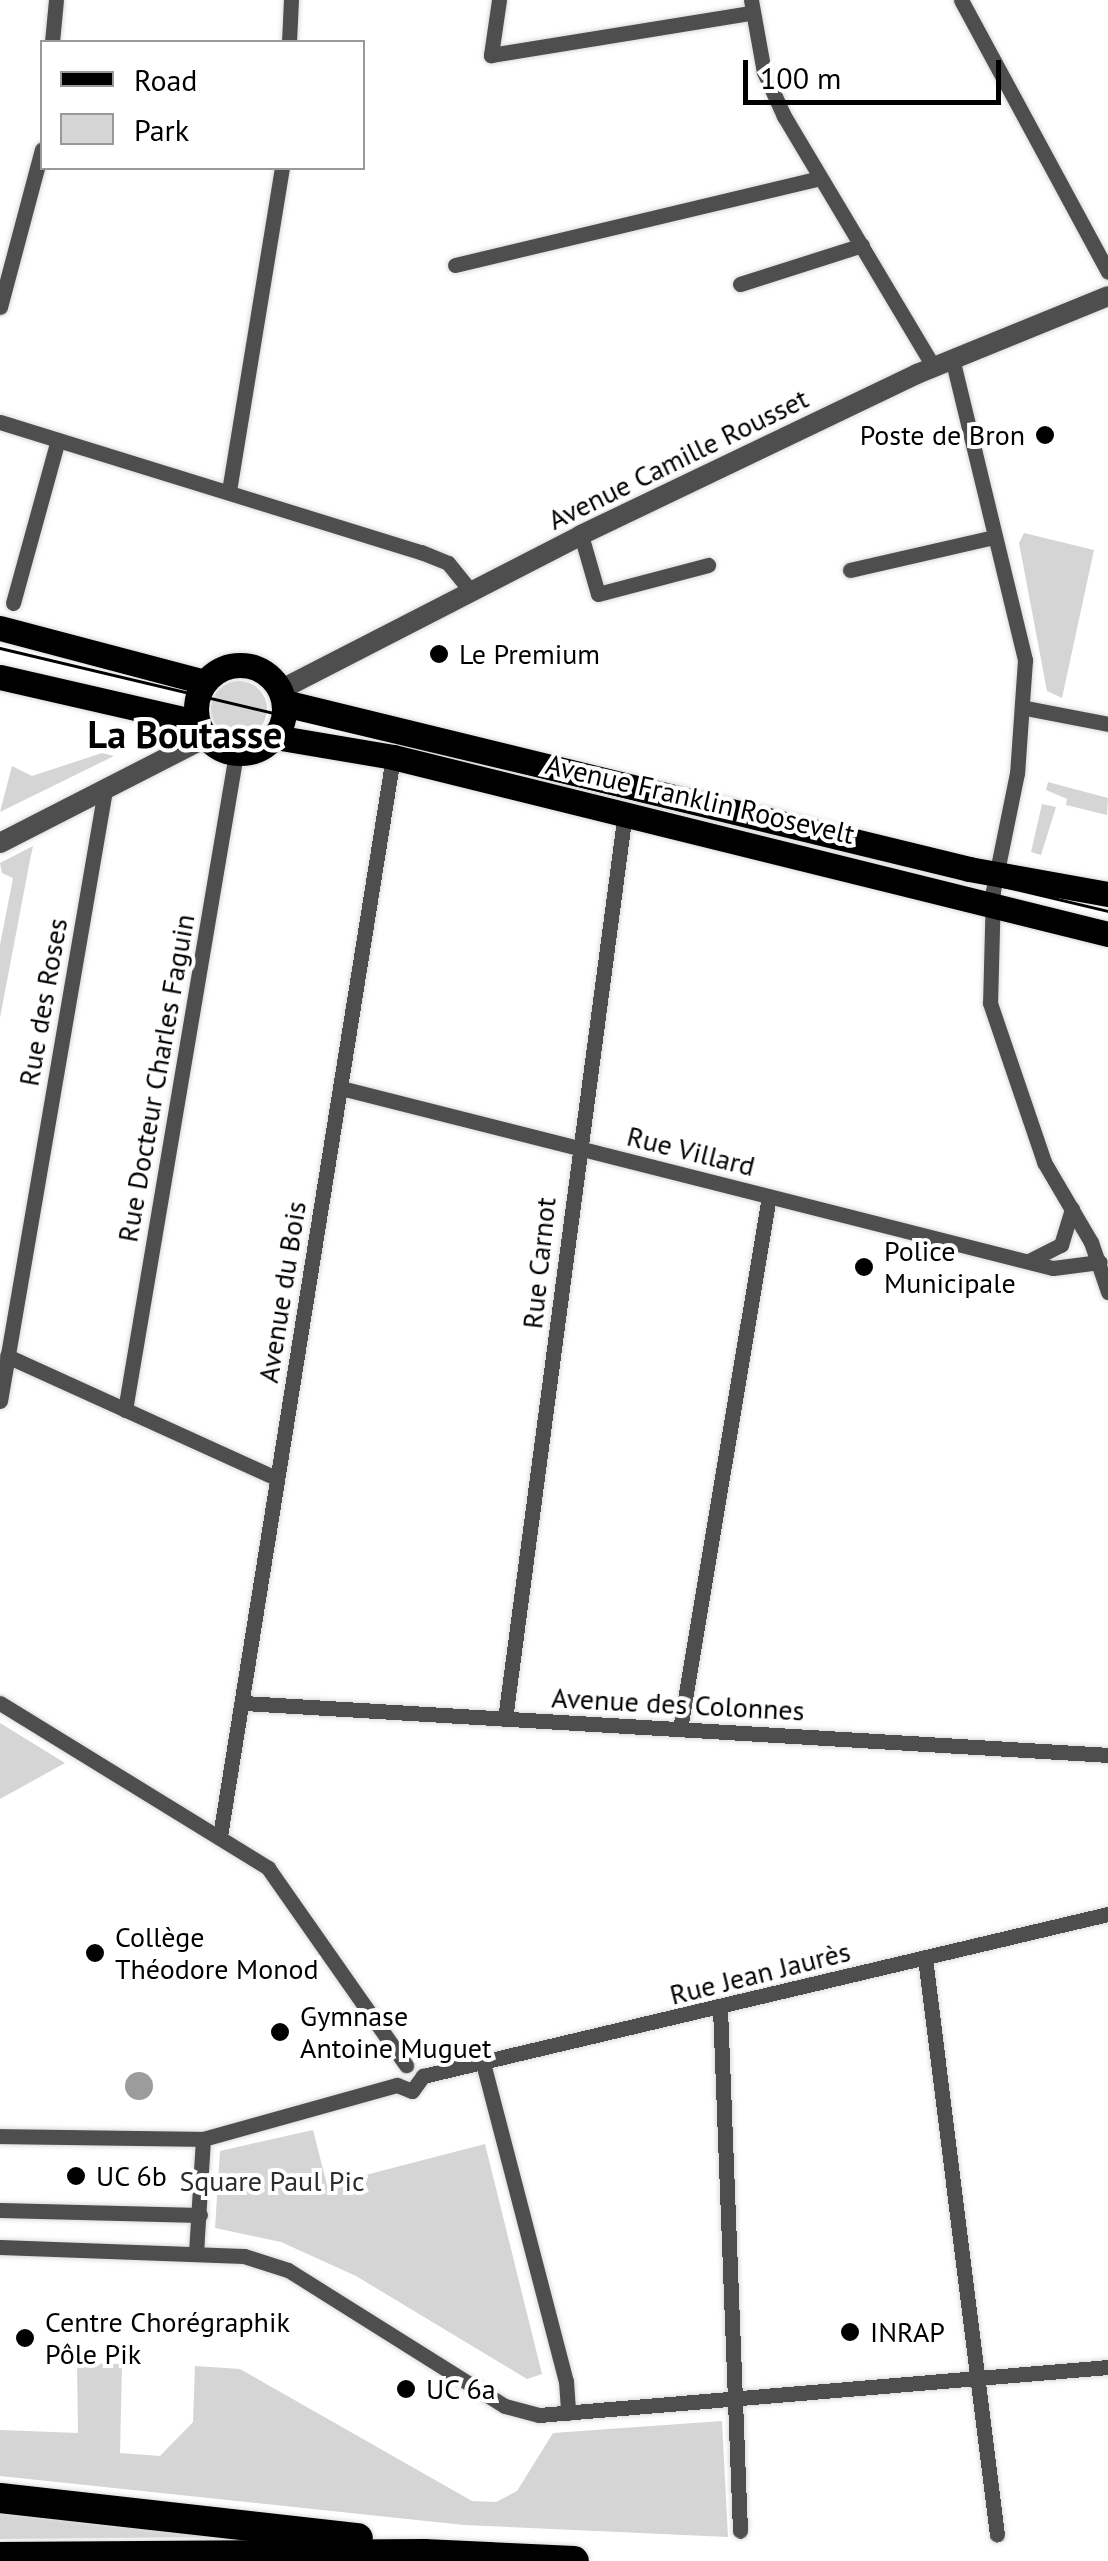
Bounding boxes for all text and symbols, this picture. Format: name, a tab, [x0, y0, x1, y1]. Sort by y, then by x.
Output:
legend	[40, 40, 365, 170]
scale bar	[748, 40, 1006, 102]
text: 100 m	[760, 58, 841, 97]
text: Road	[134, 60, 198, 99]
text: Park	[134, 110, 189, 149]
street label: Avenue Camille Rousset	[542, 381, 814, 537]
place label: Poste de Bron	[860, 418, 1025, 452]
marker: Poste de Bron	[1034, 424, 1056, 446]
place label: Le Premium	[459, 637, 600, 671]
marker: Le Premium	[428, 643, 450, 665]
district label: La Boutasse	[88, 711, 282, 757]
street label: Avenue Franklin Roosevelt	[542, 747, 858, 851]
street label: Rue Docteur Charles Faguin	[111, 911, 201, 1245]
street label: Rue des Roses	[12, 915, 74, 1089]
street label: Rue Villard	[623, 1119, 759, 1183]
street label: Rue Carnot	[515, 1196, 563, 1330]
street label: Avenue du Bois	[251, 1199, 313, 1385]
place label: Police Municipale	[884, 1234, 1016, 1300]
marker: Police Municipale	[853, 1256, 875, 1278]
street label: Avenue des Colonnes	[551, 1681, 805, 1727]
place label: Collège Théodore Monod	[115, 1920, 319, 1986]
street label: Rue Jean Jaurès	[666, 1934, 854, 2012]
marker: Collège Théodore Monod	[84, 1942, 106, 1964]
place label: Gymnase Antoine Muguet	[300, 1999, 491, 2065]
marker: Gymnase Antoine Muguet	[269, 2021, 291, 2043]
place label: UC 6b	[96, 2159, 168, 2193]
park label: Square Paul Pic	[179, 2164, 365, 2198]
marker: UC 6b	[65, 2165, 87, 2187]
place label: Centre Chorégraphik Pôle Pik	[45, 2305, 290, 2371]
place label: INRAP	[870, 2315, 945, 2349]
marker: INRAP	[839, 2321, 861, 2343]
marker: Centre Chorégraphik Pôle Pik	[14, 2327, 36, 2349]
place label: UC 6a	[426, 2372, 497, 2406]
marker: UC 6a	[395, 2378, 417, 2400]

